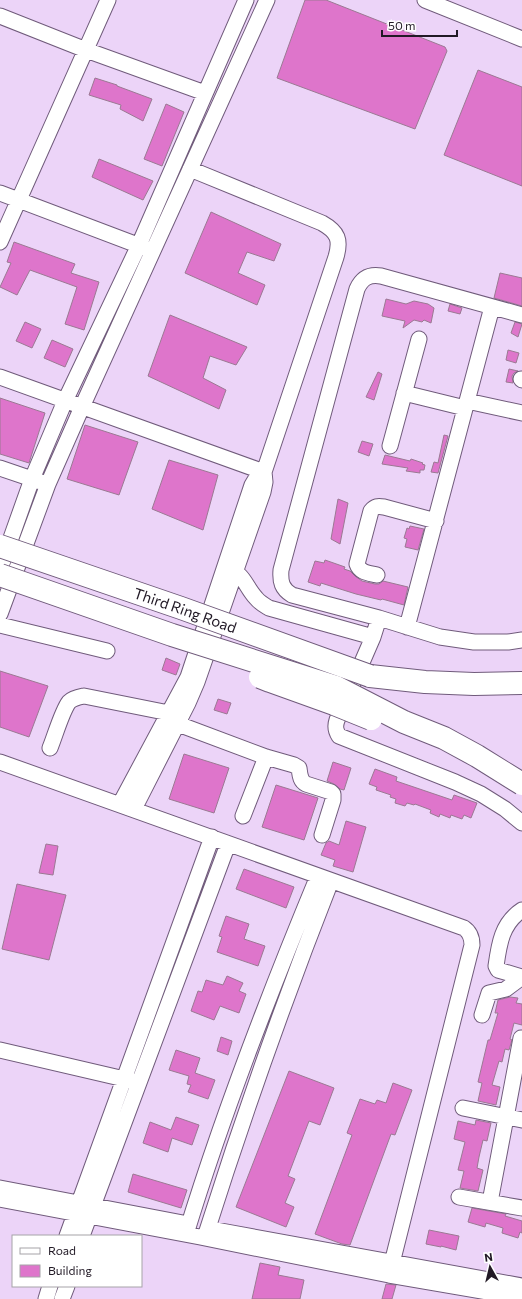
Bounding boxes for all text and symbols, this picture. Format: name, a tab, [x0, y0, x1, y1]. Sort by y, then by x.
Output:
scale bar	[382, 12, 457, 38]
text: 50 m	[388, 18, 416, 32]
street label: Third Ring Road	[131, 584, 239, 636]
legend	[12, 1235, 142, 1287]
text: Road	[48, 1243, 76, 1257]
north arrow	[470, 1247, 510, 1287]
text: N	[484, 1250, 494, 1264]
text: Building	[48, 1263, 92, 1277]

